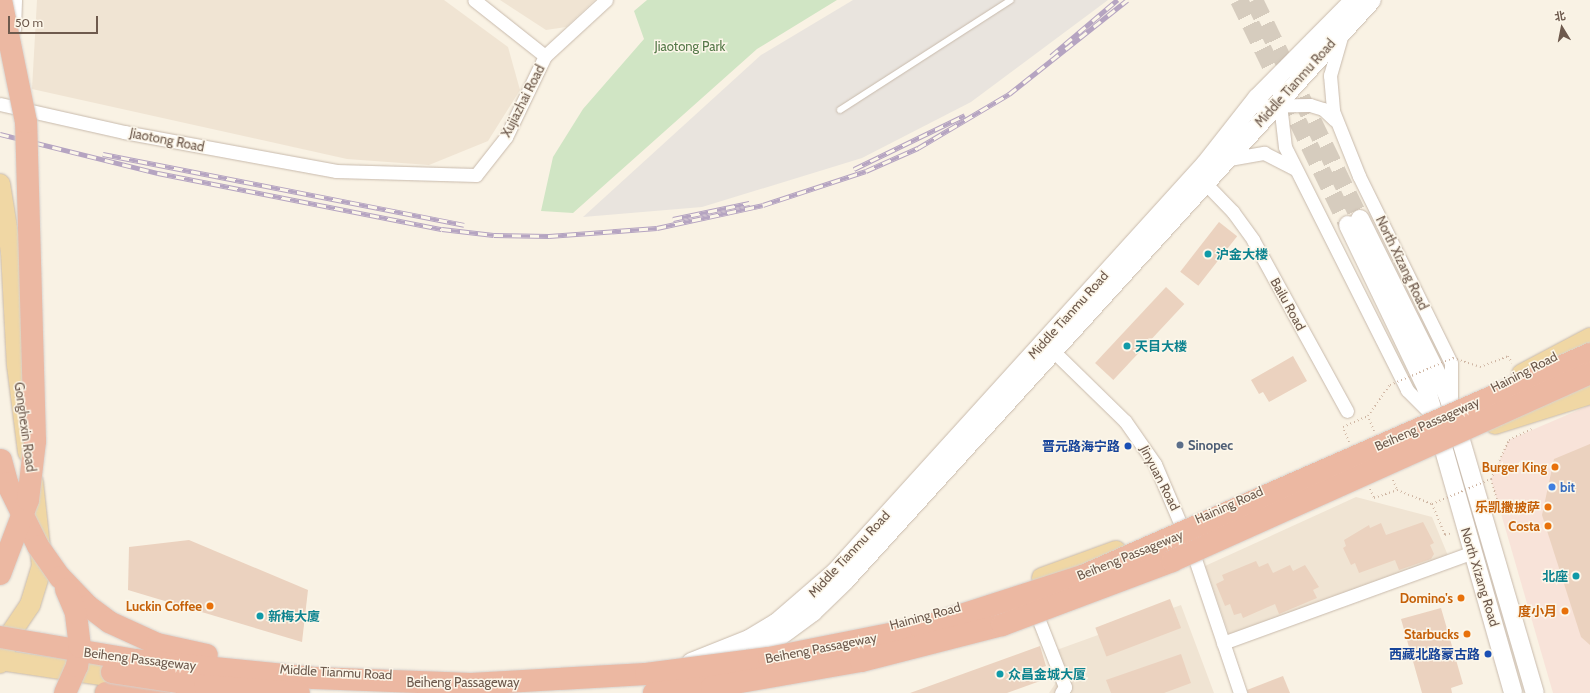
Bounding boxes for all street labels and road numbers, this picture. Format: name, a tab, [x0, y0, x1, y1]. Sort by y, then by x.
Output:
street label: Middle Tianmu Road	[1252, 36, 1338, 130]
street label: Xujiazhai Road	[498, 62, 548, 140]
street label: Jiaotong Road	[128, 125, 206, 155]
street label: North Xizang Road	[1373, 213, 1431, 313]
street label: Middle Tianmu Road	[1025, 268, 1111, 362]
street label: Bailu Road	[1267, 275, 1309, 333]
street label: Haining Road	[1488, 348, 1560, 396]
street label: Gonghexin Road	[11, 381, 39, 473]
street label: Beiheng Passageway	[1372, 394, 1482, 454]
street label: Jinyuan Road	[1137, 443, 1183, 513]
street label: Haining Road	[1193, 483, 1265, 527]
street label: Middle Tianmu Road	[805, 508, 893, 600]
street label: North Xizang Road	[1458, 526, 1502, 628]
street label: Beiheng Passageway	[1075, 527, 1185, 583]
street label: Haining Road	[888, 599, 962, 633]
street label: Beiheng Passageway	[764, 630, 878, 666]
street label: Beiheng Passageway	[83, 644, 197, 674]
street label: Middle Tianmu Road	[279, 661, 393, 683]
street label: Beiheng Passageway	[406, 674, 520, 690]

